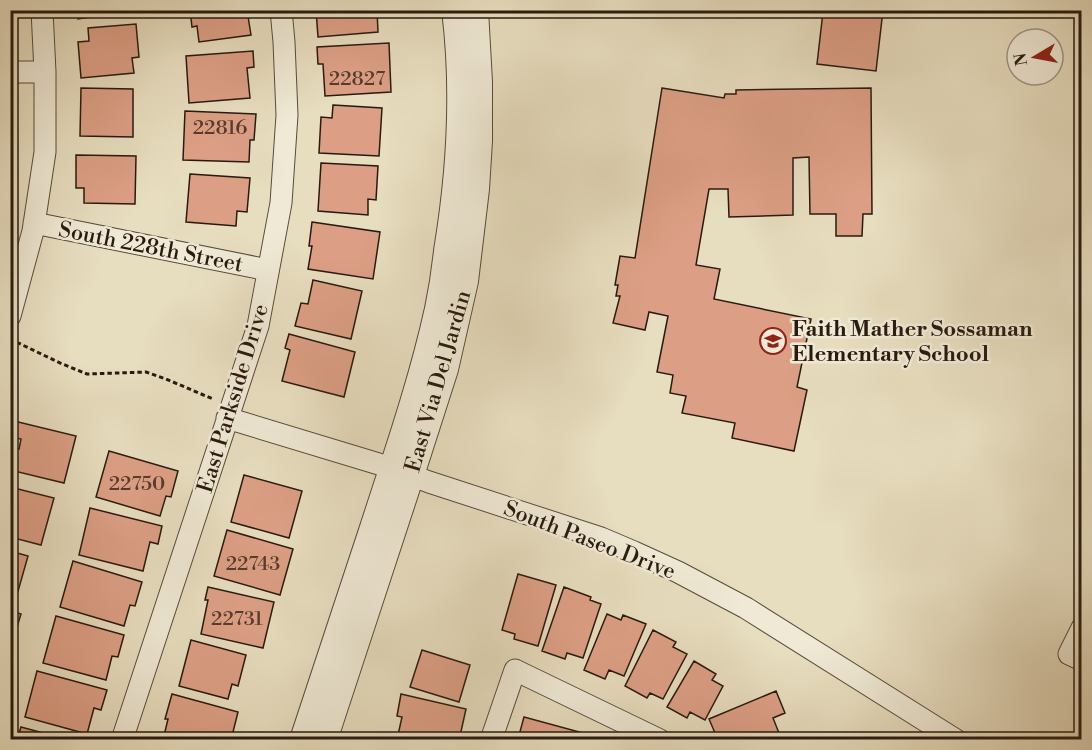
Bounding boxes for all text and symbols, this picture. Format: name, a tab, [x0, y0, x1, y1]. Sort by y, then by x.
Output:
north arrow	[1005, 27, 1065, 87]
text: N	[1010, 51, 1032, 67]
house number: 22827	[329, 67, 385, 92]
house number: 22816	[193, 116, 247, 141]
street label: South 228th Street	[56, 216, 245, 279]
street label: East Via Del Jardin	[400, 287, 477, 475]
street label: East Parkside Drive	[192, 301, 275, 496]
place label: Faith Mather Sossaman Elementary School	[792, 316, 1033, 368]
school or university icon: Faith Mather Sossaman Elementary School	[758, 326, 788, 356]
house number: 22750	[109, 472, 165, 497]
street label: South Paseo Drive	[500, 495, 679, 586]
house number: 22743	[226, 552, 280, 577]
house number: 22731	[211, 607, 263, 632]

